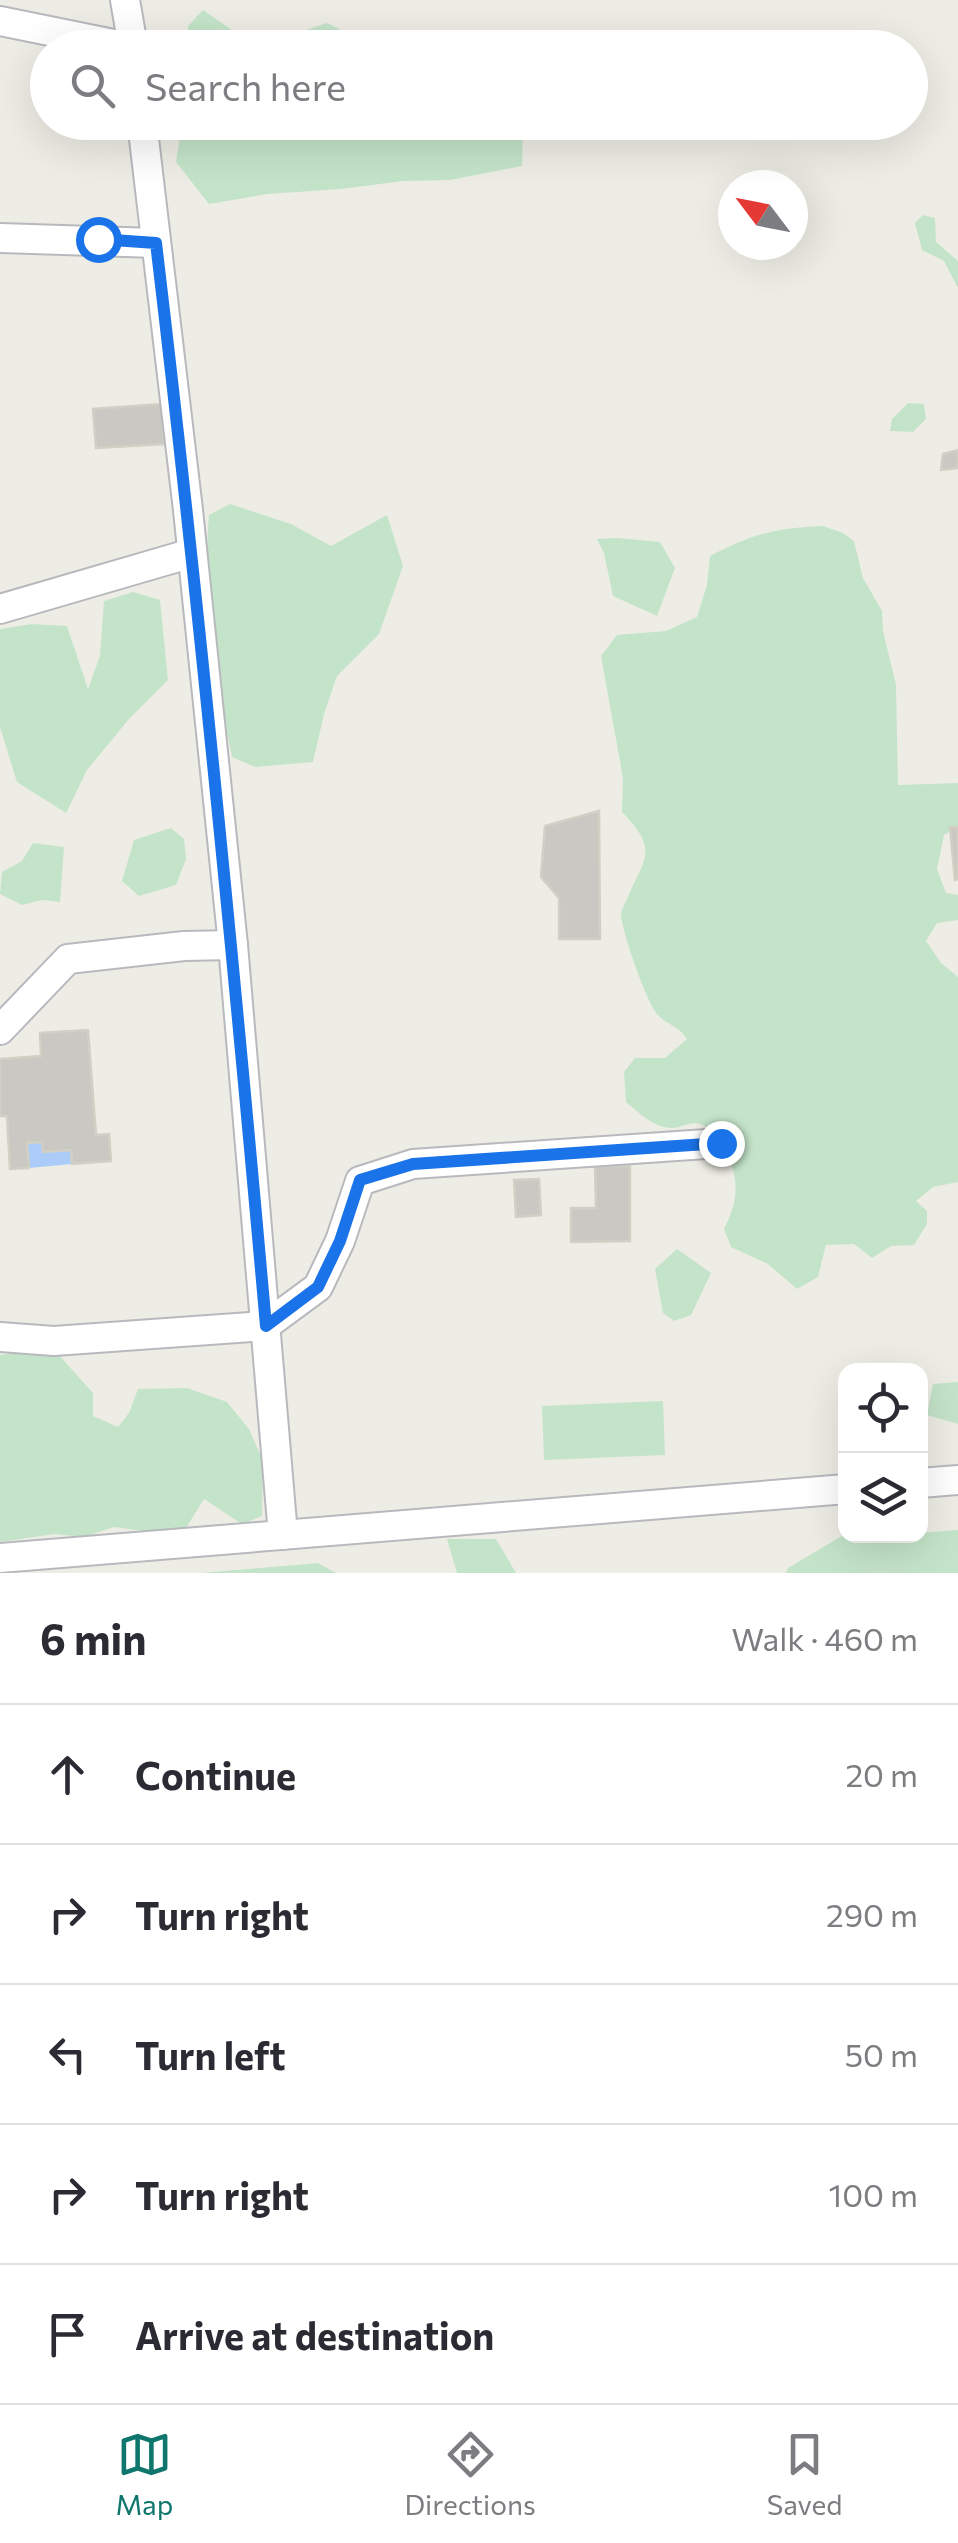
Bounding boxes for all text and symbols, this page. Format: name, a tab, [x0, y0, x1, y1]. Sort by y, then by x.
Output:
search box	[30, 30, 928, 140]
icon: search	[65, 58, 120, 113]
text: Search here	[145, 62, 346, 109]
north arrow	[718, 170, 808, 260]
route start	[76, 217, 122, 263]
route end	[699, 1121, 745, 1167]
map controls	[838, 1363, 928, 1543]
button: locate	[838, 1363, 928, 1453]
button: layers	[838, 1453, 928, 1543]
text: 6 min	[40, 1612, 147, 1664]
text: Walk · 460 m	[731, 1618, 918, 1658]
icon: ahead	[40, 1747, 95, 1802]
text: Continue	[135, 1751, 296, 1798]
text: 20 m	[845, 1754, 918, 1794]
icon: right	[40, 1887, 95, 1942]
text: Turn right	[135, 1891, 309, 1938]
text: 290 m	[826, 1894, 918, 1934]
icon: left	[40, 2027, 95, 2082]
text: Turn left	[135, 2031, 286, 2078]
text: 50 m	[845, 2034, 918, 2074]
icon: right	[40, 2167, 95, 2222]
text: Turn right	[135, 2171, 309, 2218]
text: 100 m	[829, 2174, 918, 2214]
icon: arrive	[40, 2307, 95, 2362]
text: Arrive at destination	[135, 2311, 494, 2358]
tab: Map	[116, 2427, 173, 2521]
tab: Directions	[404, 2427, 536, 2521]
tab: Saved	[767, 2427, 842, 2521]

